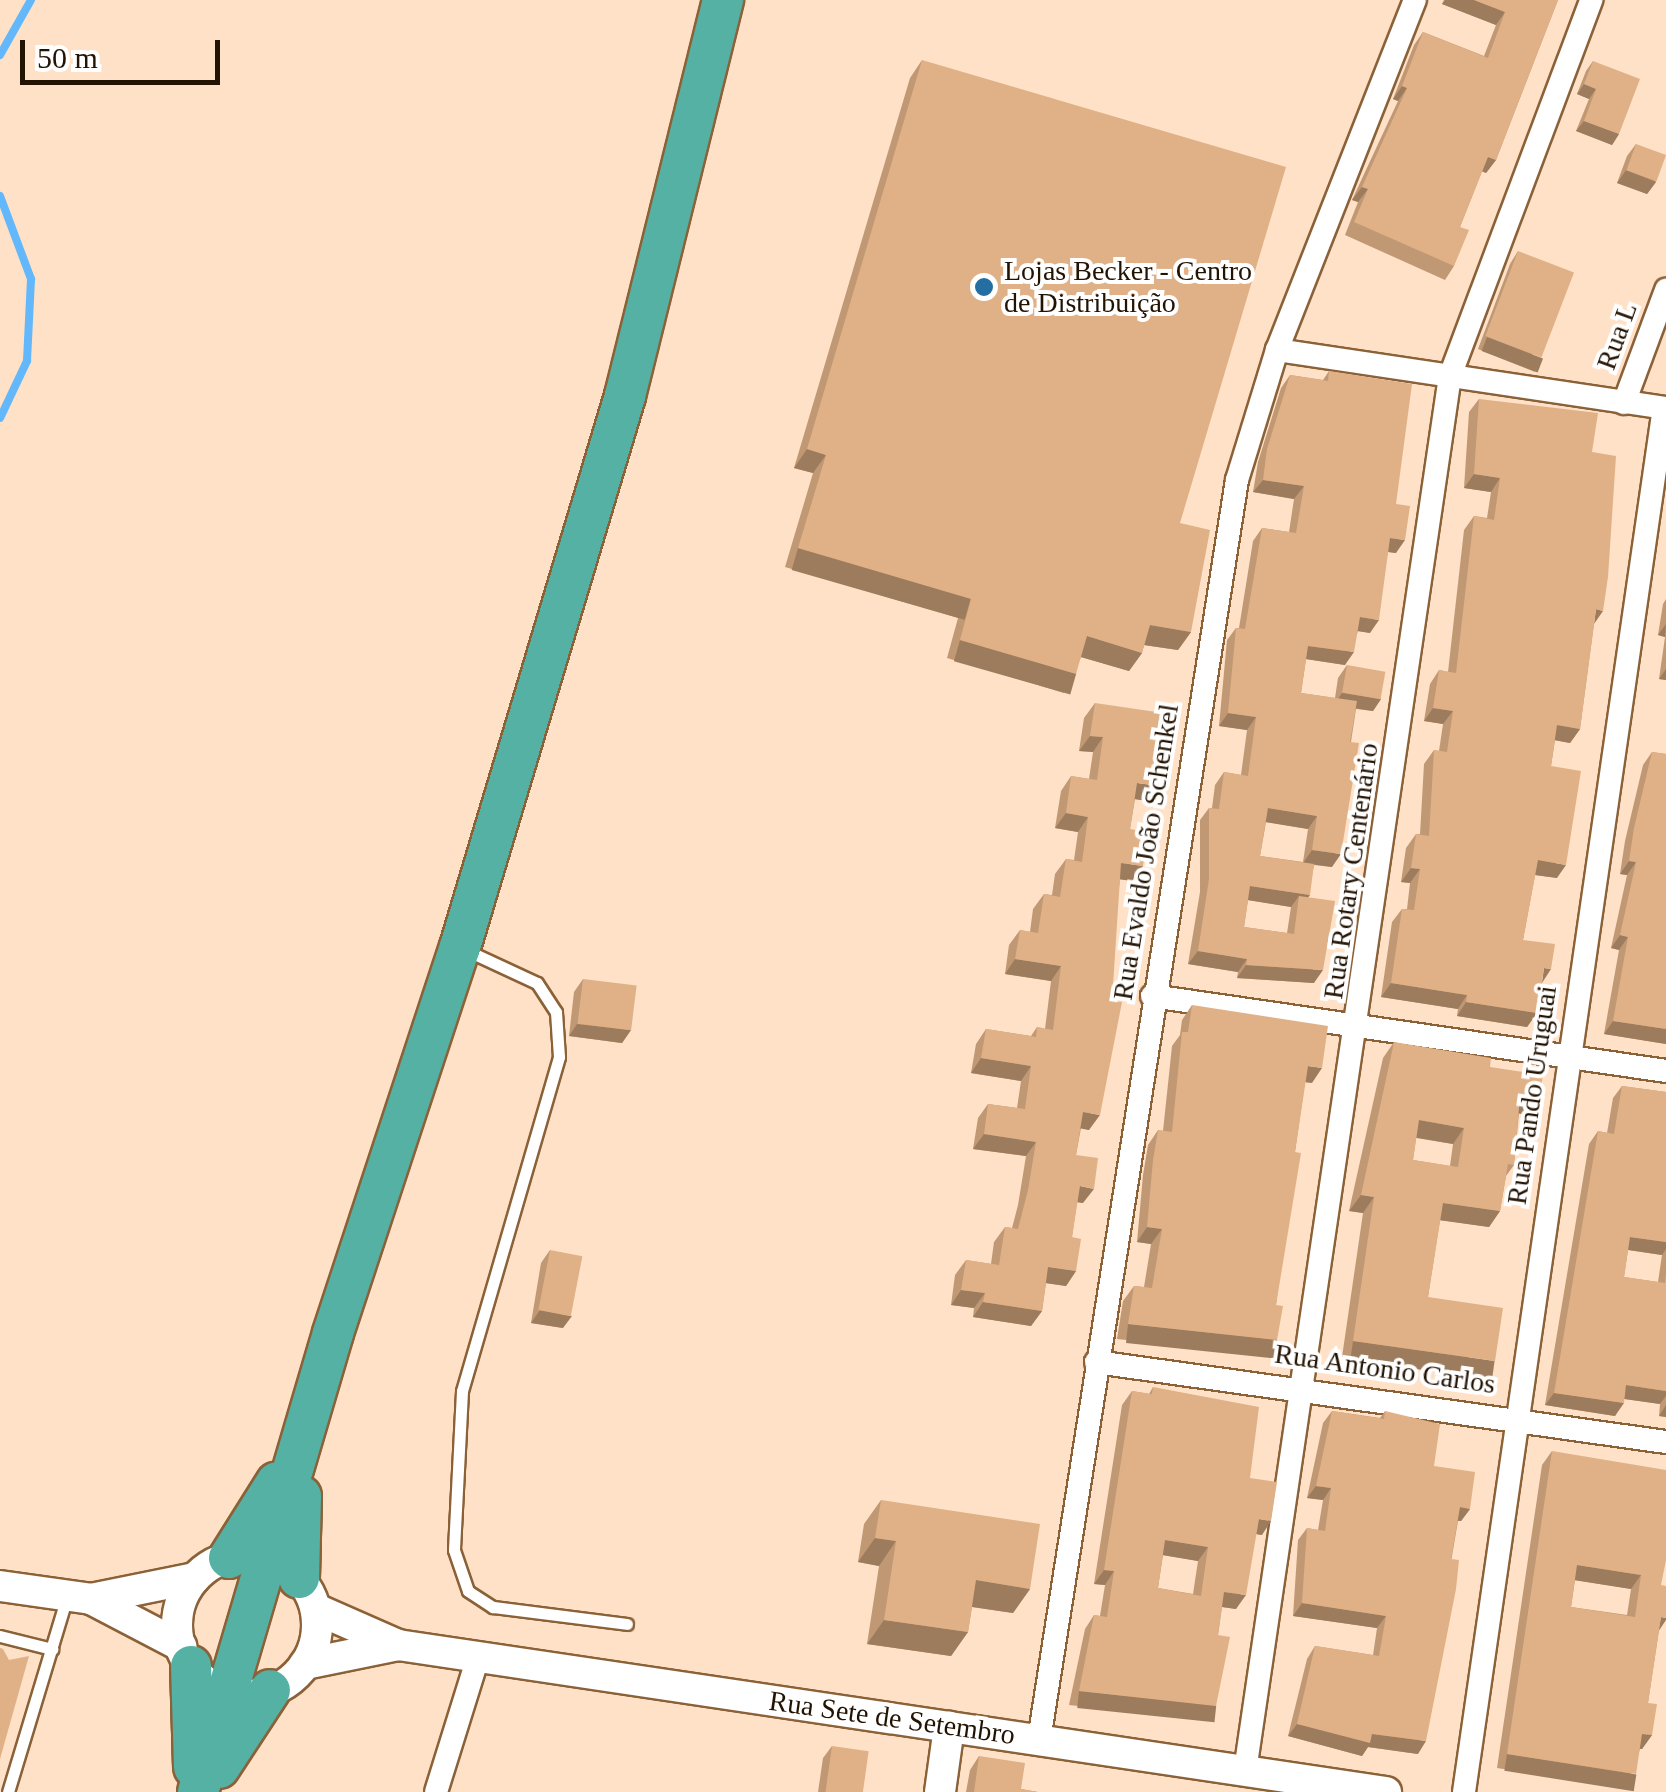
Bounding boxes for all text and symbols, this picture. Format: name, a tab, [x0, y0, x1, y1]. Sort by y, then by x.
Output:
scale bar	[25, 20, 225, 82]
text: 50 m	[37, 41, 98, 74]
place label: Lojas Becker - Centro de Distribuição	[1004, 254, 1252, 320]
marker: Lojas Becker - Centro de Distribuição	[973, 276, 995, 298]
street label: Rua L	[1589, 298, 1645, 374]
street label: Rua Evaldo João Schenkel	[1106, 702, 1186, 1002]
street label: Rua Rotary Centenário	[1316, 741, 1386, 1001]
street label: Rua Pando Uruguai	[1500, 983, 1564, 1207]
street label: Rua Antonio Carlos	[1272, 1337, 1498, 1401]
street label: Rua Sete de Setembro	[767, 1684, 1017, 1752]

